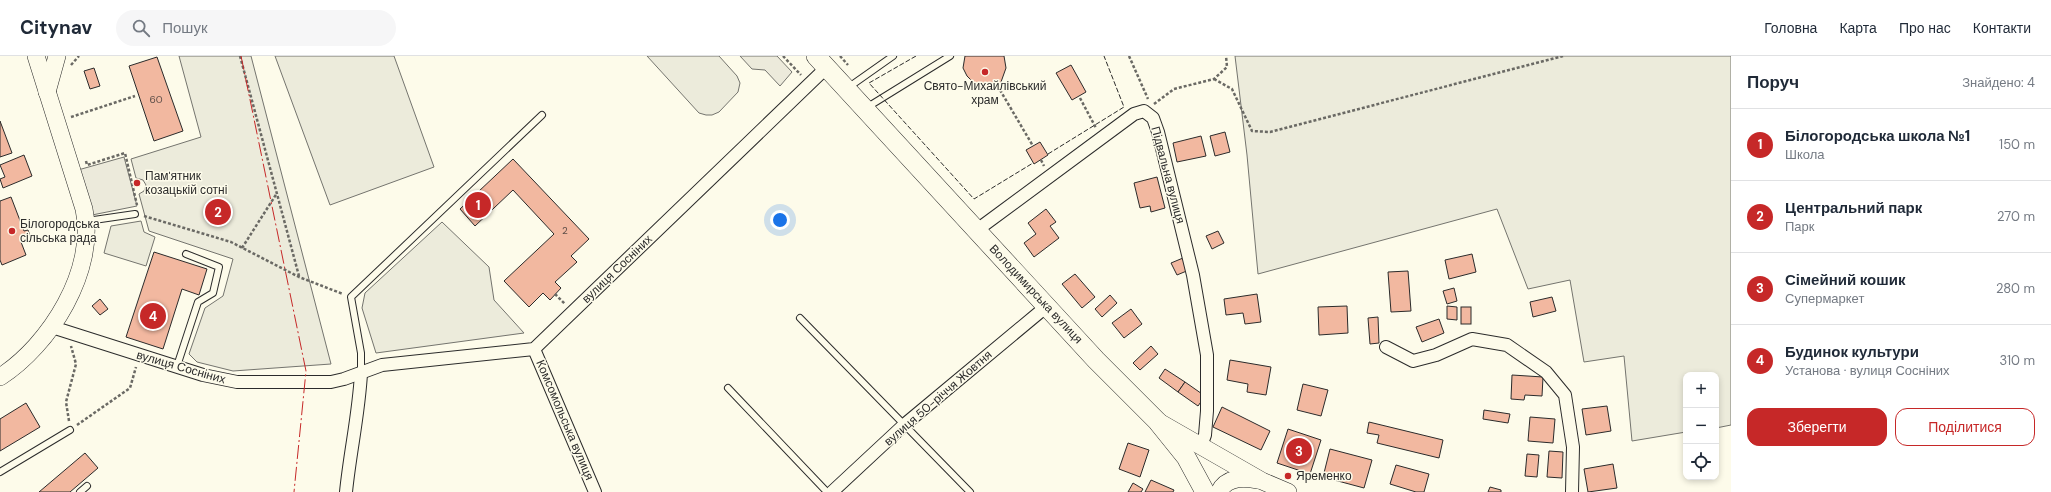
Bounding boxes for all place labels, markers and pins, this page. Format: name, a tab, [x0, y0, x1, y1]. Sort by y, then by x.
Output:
marker: Свято-Михайлівський храм	[980, 67, 990, 77]
place label: Свято-Михайлівський храм	[924, 78, 1046, 108]
place label: Пам'ятник козацькій сотні	[145, 168, 227, 198]
marker: Пам'ятник козацькій сотні	[132, 178, 142, 188]
pin: 1	[465, 190, 491, 220]
pin: 2	[205, 197, 231, 227]
place label: Білогородська сільська рада	[20, 216, 100, 246]
marker: Білогородська сільська рада	[7, 226, 17, 236]
pin: 4	[140, 301, 166, 331]
pin: 3	[1286, 436, 1312, 466]
place label: Яременко	[1296, 468, 1352, 484]
marker: Яременко	[1283, 471, 1293, 481]

